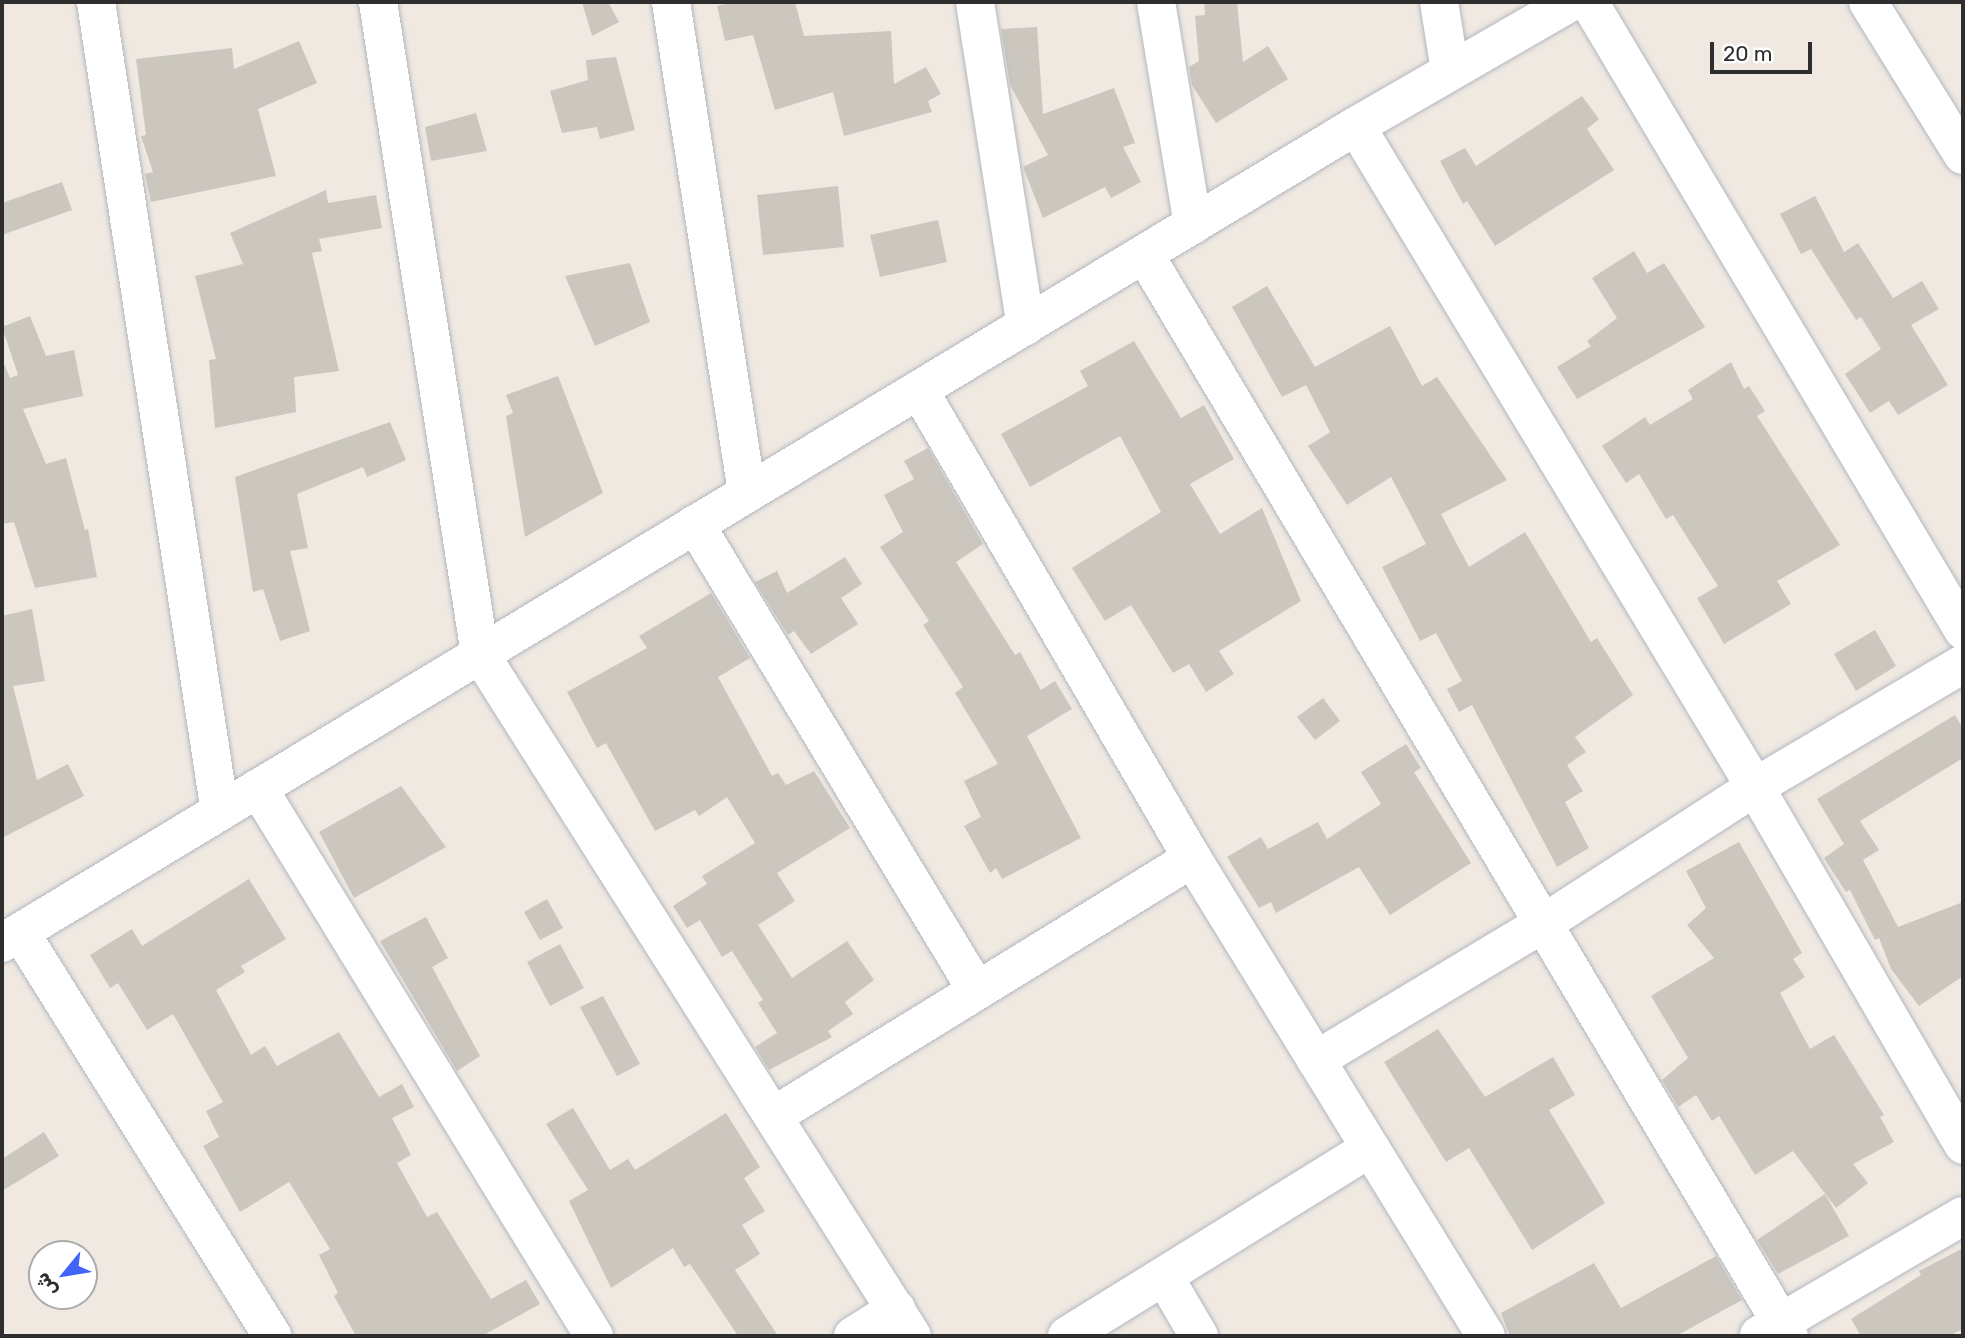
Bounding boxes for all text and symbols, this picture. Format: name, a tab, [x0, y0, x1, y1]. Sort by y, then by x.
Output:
scale bar	[1713, 28, 1814, 72]
text: 20 m	[1723, 41, 1772, 66]
north arrow	[28, 1240, 98, 1310]
text: ش	[30, 1269, 62, 1301]

